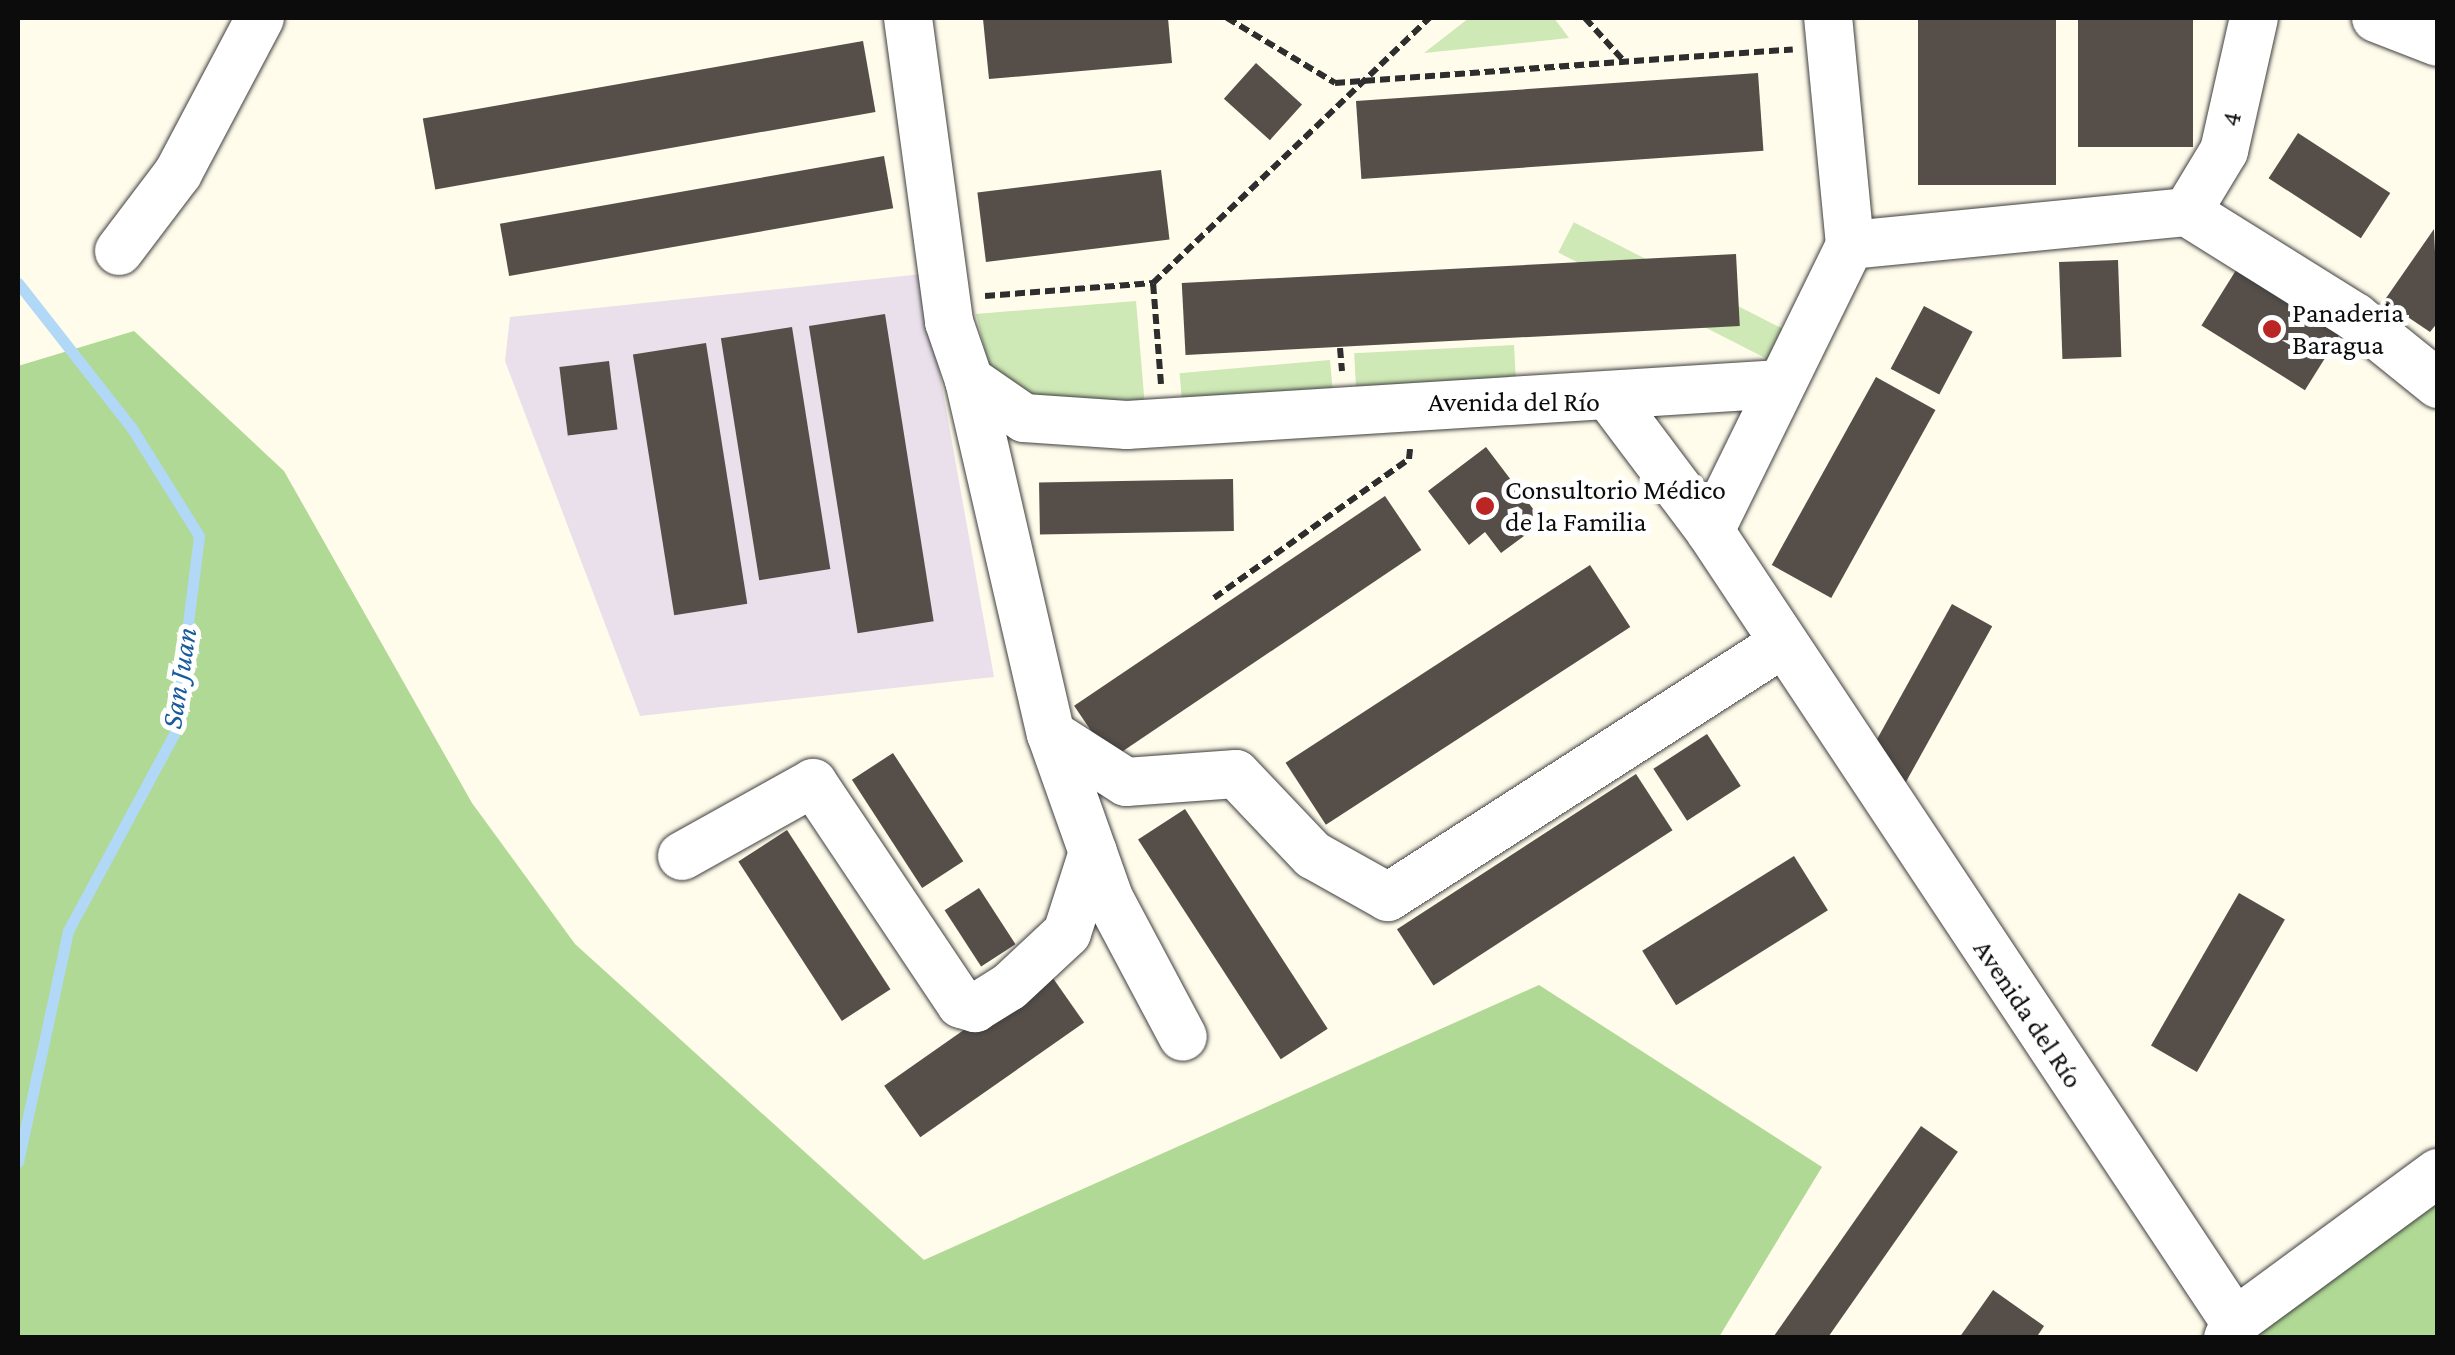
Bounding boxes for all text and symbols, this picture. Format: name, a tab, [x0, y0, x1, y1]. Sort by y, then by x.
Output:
street label: 4	[2213, 109, 2249, 129]
place label: Panaderia Baragua	[2292, 296, 2404, 362]
marker: Panaderia Baragua	[2261, 318, 2283, 340]
street label: Avenida del Río	[1428, 385, 1600, 419]
place label: Consultorio Médico de la Familia	[1505, 473, 1726, 539]
marker: Consultorio Médico de la Familia	[1474, 495, 1496, 517]
water label: San Juan	[153, 625, 205, 731]
street label: Avenida del Río	[1966, 933, 2090, 1095]

